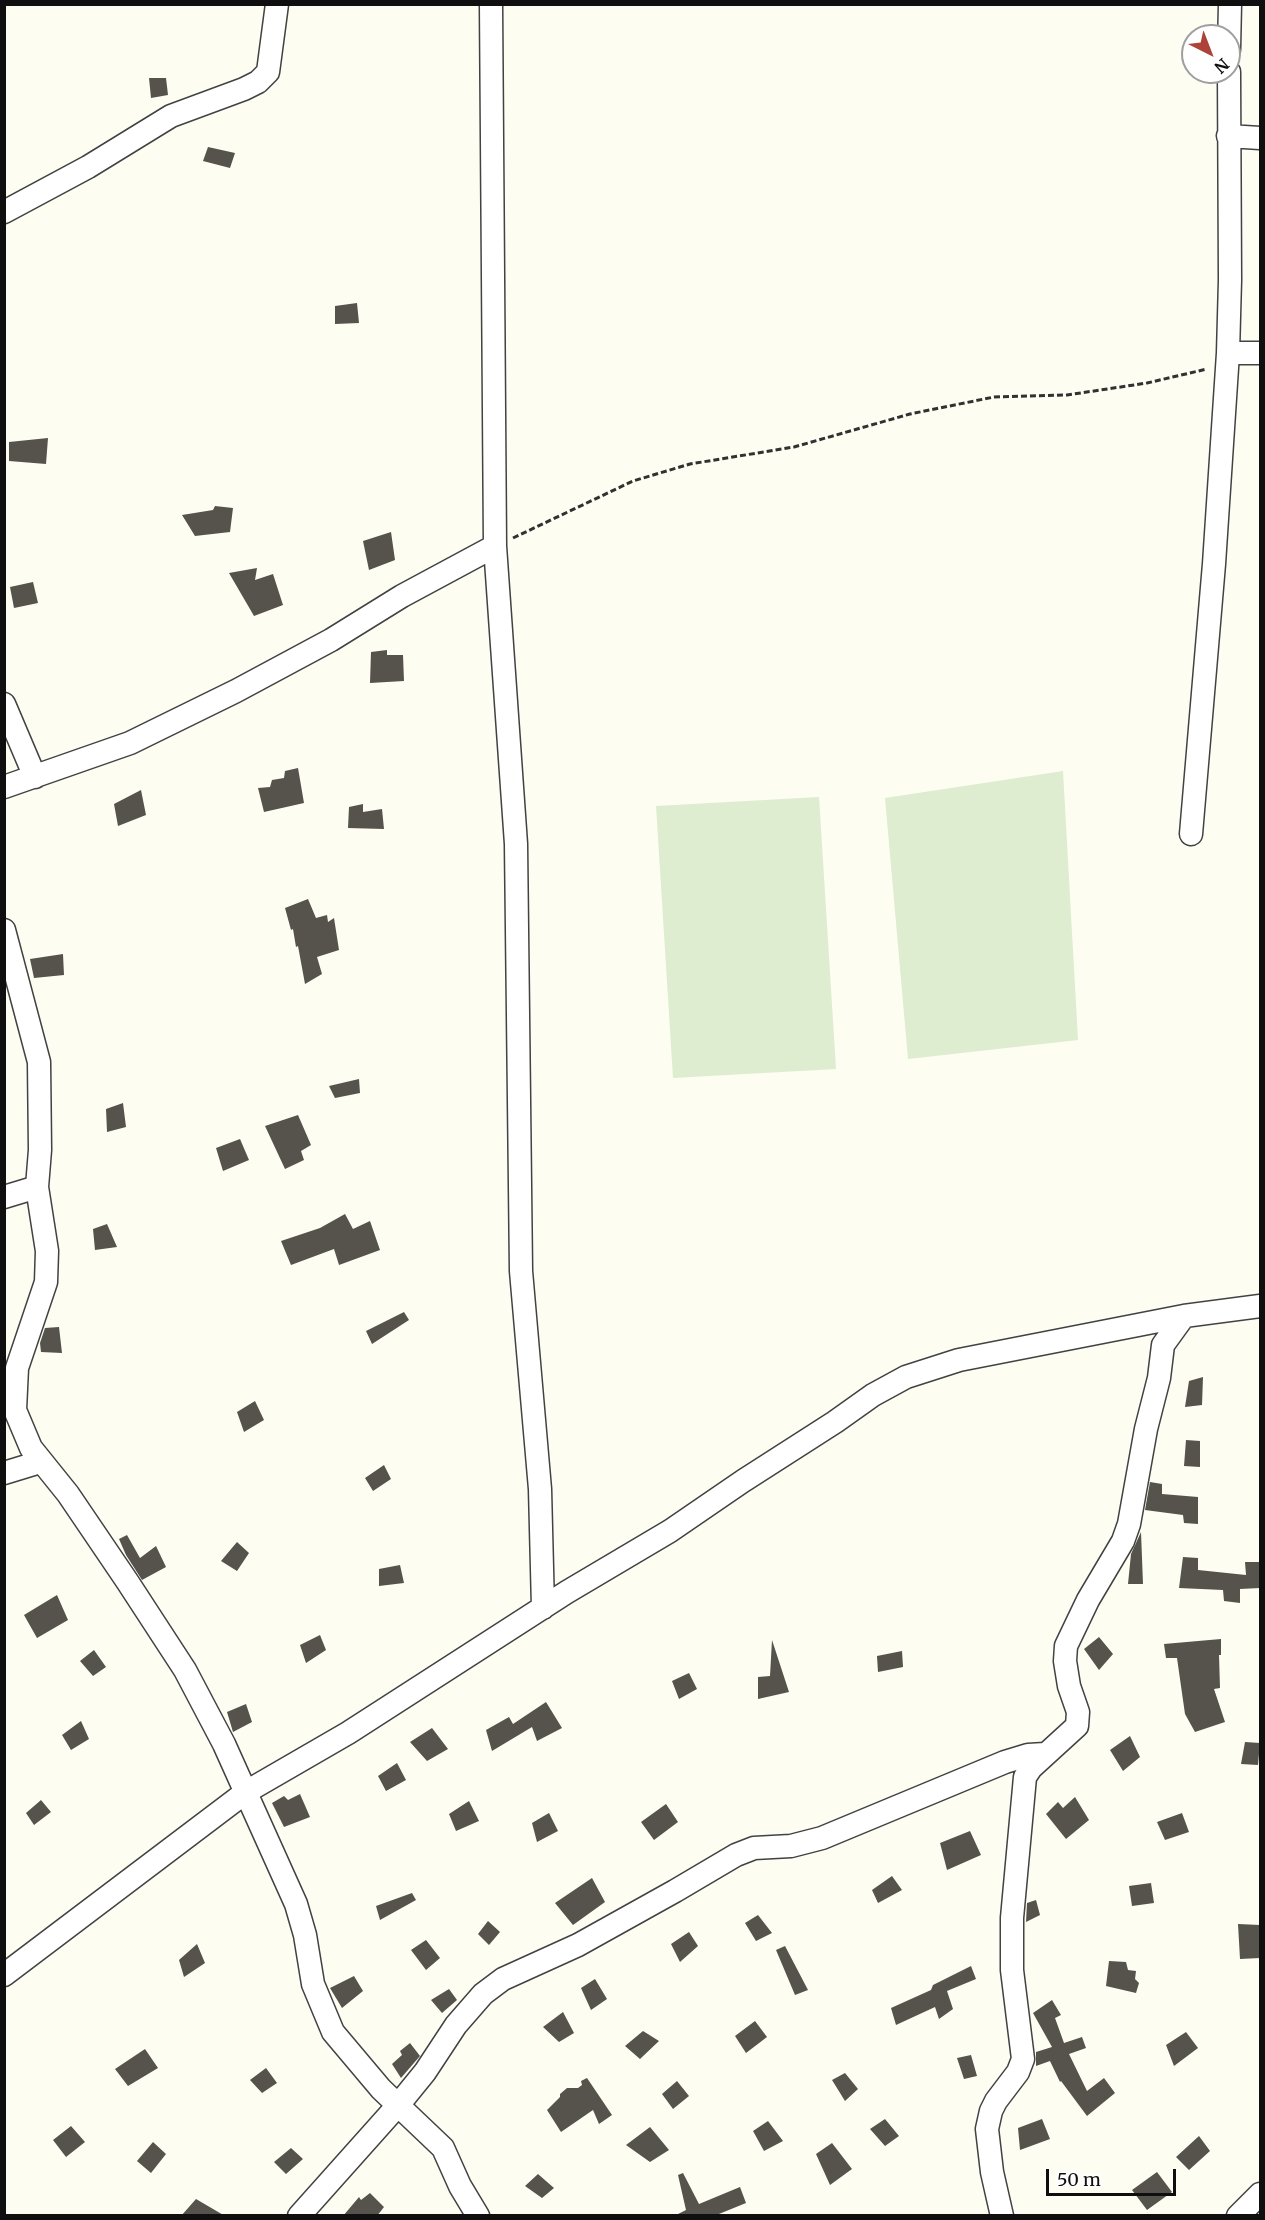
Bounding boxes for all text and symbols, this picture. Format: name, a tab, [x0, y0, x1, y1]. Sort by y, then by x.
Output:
north arrow	[1181, 24, 1241, 84]
text: N	[1210, 54, 1233, 78]
scale bar	[1049, 2157, 1180, 2195]
text: 50 m	[1057, 2168, 1101, 2191]

